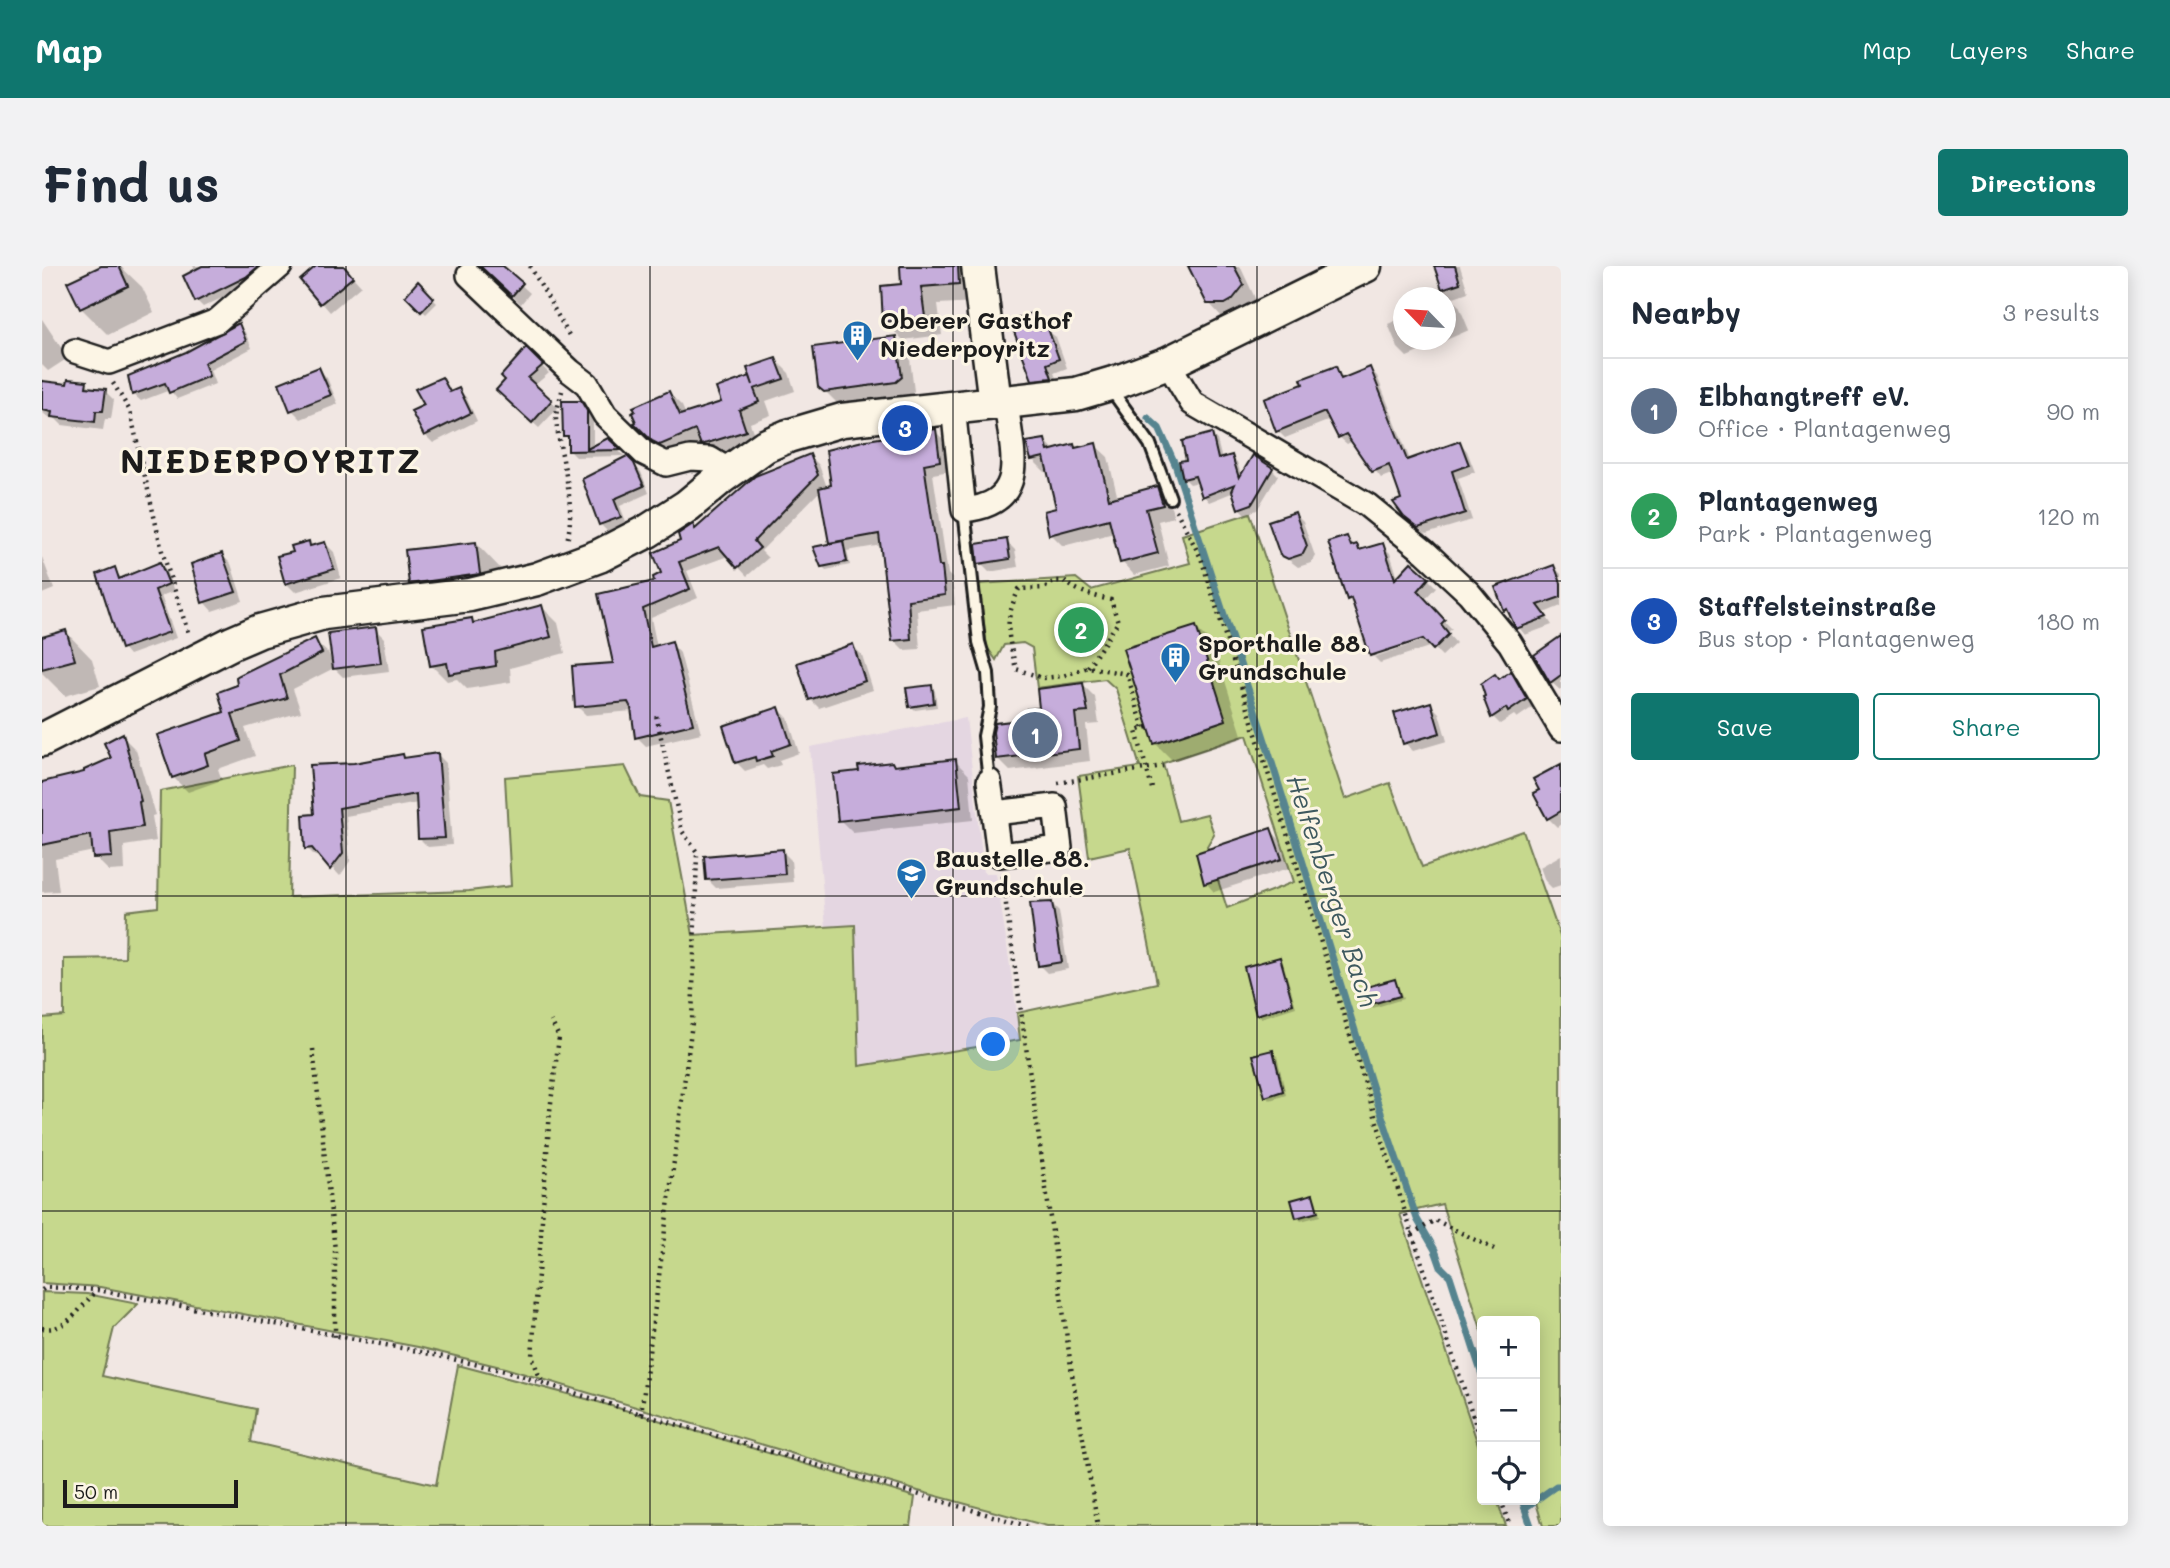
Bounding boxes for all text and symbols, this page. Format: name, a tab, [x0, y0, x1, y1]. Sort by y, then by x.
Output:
text: Map	[35, 28, 103, 71]
text: Map	[1863, 34, 1911, 65]
text: Layers	[1949, 34, 2028, 65]
text: Share	[2066, 34, 2135, 65]
button: Directions	[1938, 149, 2128, 216]
text: Find us	[42, 151, 220, 214]
north arrow	[1393, 287, 1456, 350]
text: Nearby	[1631, 292, 1741, 332]
text: 3 results	[2003, 297, 2100, 327]
place label: Oberer Gasthof Niederpoyritz	[880, 304, 1072, 363]
building icon: Oberer Gasthof Niederpoyritz	[840, 318, 874, 362]
text: Elbhangtreff eV.	[1698, 379, 1910, 413]
text: 1	[1649, 396, 1659, 426]
text: 90 m	[2047, 396, 2100, 426]
pin: 3	[882, 402, 928, 454]
text: Office · Plantagenweg	[1698, 413, 1951, 443]
district label: NIEDERPOYRITZ	[120, 439, 422, 481]
text: Plantagenweg	[1698, 484, 1878, 518]
text: 2	[1648, 501, 1660, 531]
text: 120 m	[2037, 501, 2100, 531]
text: Park · Plantagenweg	[1698, 518, 1932, 548]
text: Staffelsteinstraße	[1698, 589, 1936, 623]
pin: 2	[1058, 604, 1104, 656]
text: 3	[1647, 606, 1661, 636]
text: 180 m	[2036, 606, 2100, 636]
text: Bus stop · Plantagenweg	[1698, 623, 1974, 653]
place label: Sporthalle 88. Grundschule	[1198, 627, 1368, 686]
building icon: Sporthalle 88. Grundschule	[1158, 641, 1192, 685]
button: Save	[1631, 693, 1859, 760]
button: Share	[1873, 693, 2100, 760]
pin: 1	[1012, 709, 1058, 761]
water label: Helfenberger Bach	[1279, 770, 1387, 1011]
place label: Baustelle 88. Grundschule	[935, 842, 1090, 901]
school or university icon: Baustelle 88. Grundschule	[895, 856, 929, 900]
your location	[976, 1027, 1010, 1061]
map controls	[1477, 1316, 1540, 1505]
button: +	[1477, 1316, 1540, 1379]
button: −	[1477, 1379, 1540, 1442]
button: locate	[1477, 1442, 1540, 1505]
scale bar	[63, 1477, 238, 1509]
text: 50 m	[74, 1479, 118, 1504]

